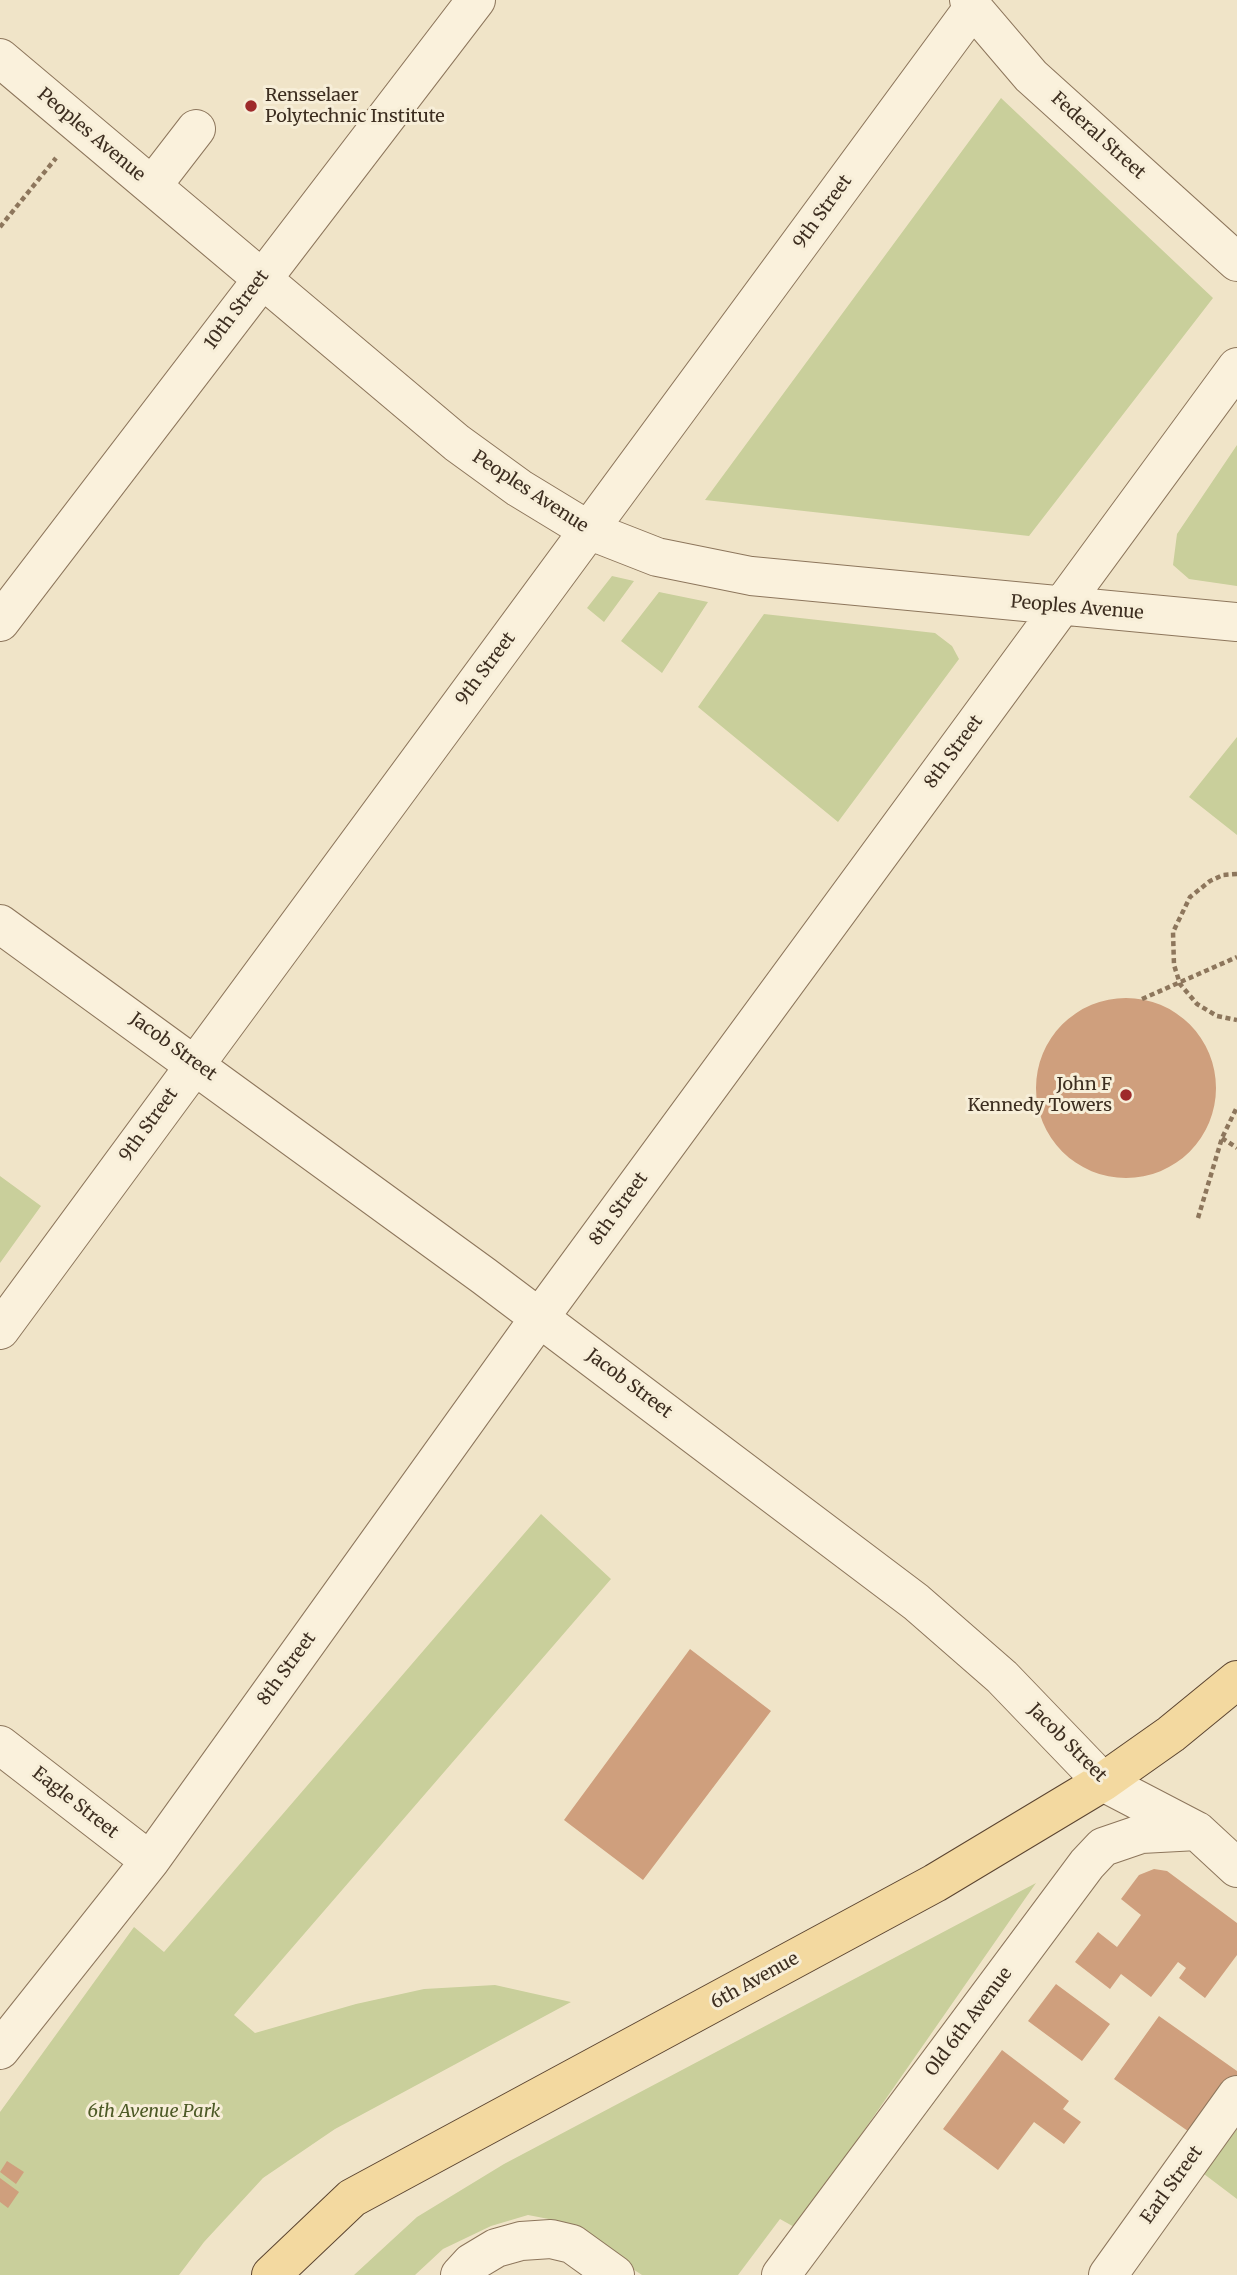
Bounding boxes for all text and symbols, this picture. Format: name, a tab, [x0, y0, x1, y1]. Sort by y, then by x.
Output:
street label: Peoples Avenue	[33, 84, 149, 186]
place label: Rensselaer Polytechnic Institute	[265, 85, 445, 128]
street label: Federal Street	[1046, 88, 1150, 184]
marker: Rensselaer Polytechnic Institute	[243, 98, 259, 114]
street label: 9th Street	[789, 171, 857, 253]
street label: 10th Street	[200, 266, 274, 354]
street label: Peoples Avenue	[468, 447, 592, 537]
street label: Peoples Avenue	[1009, 591, 1145, 625]
street label: 9th Street	[452, 628, 520, 710]
street label: 8th Street	[920, 711, 988, 793]
street label: Jacob Street	[125, 1008, 221, 1086]
place label: John F Kennedy Towers	[967, 1074, 1112, 1116]
street label: 9th Street	[115, 1084, 183, 1166]
marker: John F Kennedy Towers	[1118, 1087, 1134, 1103]
street label: 8th Street	[585, 1168, 653, 1250]
street label: Jacob Street	[582, 1345, 676, 1423]
street label: 8th Street	[253, 1628, 321, 1710]
street label: Jacob Street	[1023, 1699, 1111, 1787]
street label: Eagle Street	[28, 1763, 122, 1843]
street label: 6th Avenue	[707, 1948, 803, 2014]
street label: Old 6th Avenue	[921, 1963, 1017, 2081]
park label: 6th Avenue Park	[88, 2101, 220, 2123]
street label: Earl Street	[1137, 2142, 1207, 2228]

